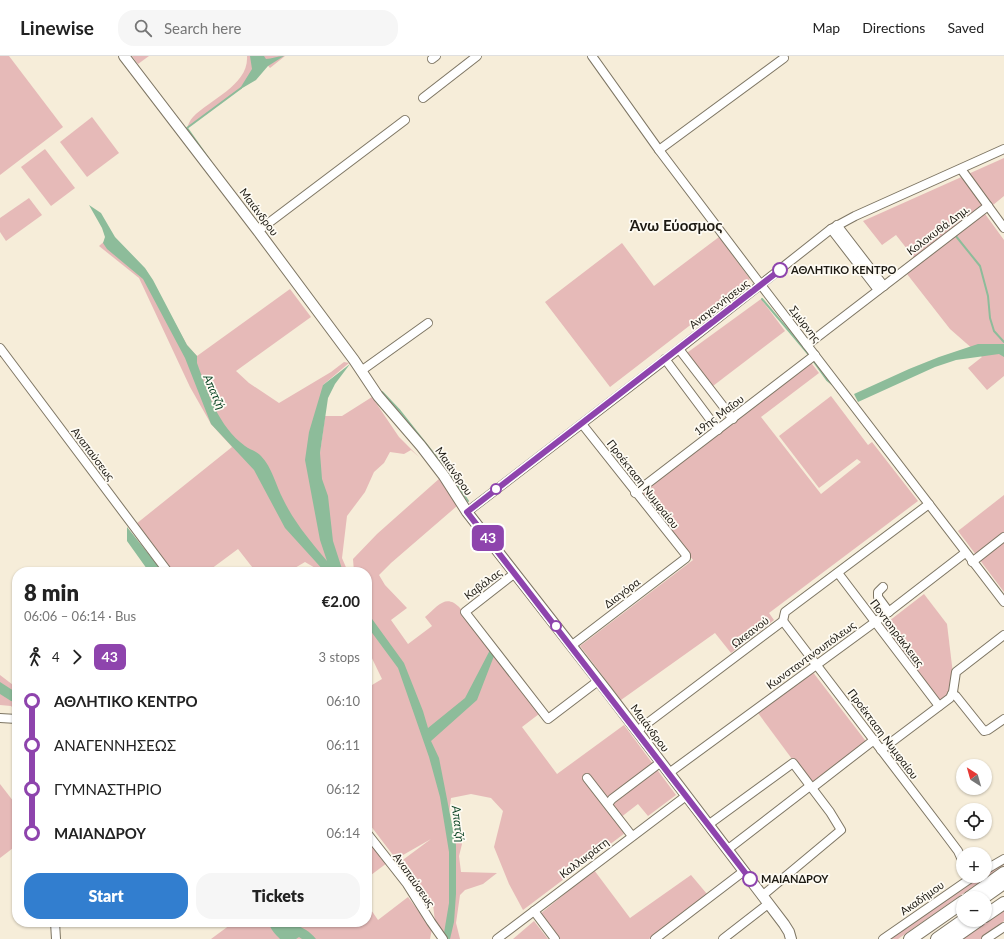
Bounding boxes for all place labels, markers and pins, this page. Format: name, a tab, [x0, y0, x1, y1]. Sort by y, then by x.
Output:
marker: ΑΘΛΗΤΙΚΟ ΚΕΝΤΡΟ	[772, 262, 788, 278]
place label: ΑΘΛΗΤΙΚΟ ΚΕΝΤΡΟ	[790, 263, 896, 276]
unlabelled marker	[490, 483, 502, 495]
unlabelled marker	[550, 620, 562, 632]
marker: ΜΑΙΑΝΔΡΟΥ	[742, 871, 758, 887]
place label: ΜΑΙΑΝΔΡΟΥ	[761, 872, 829, 885]

